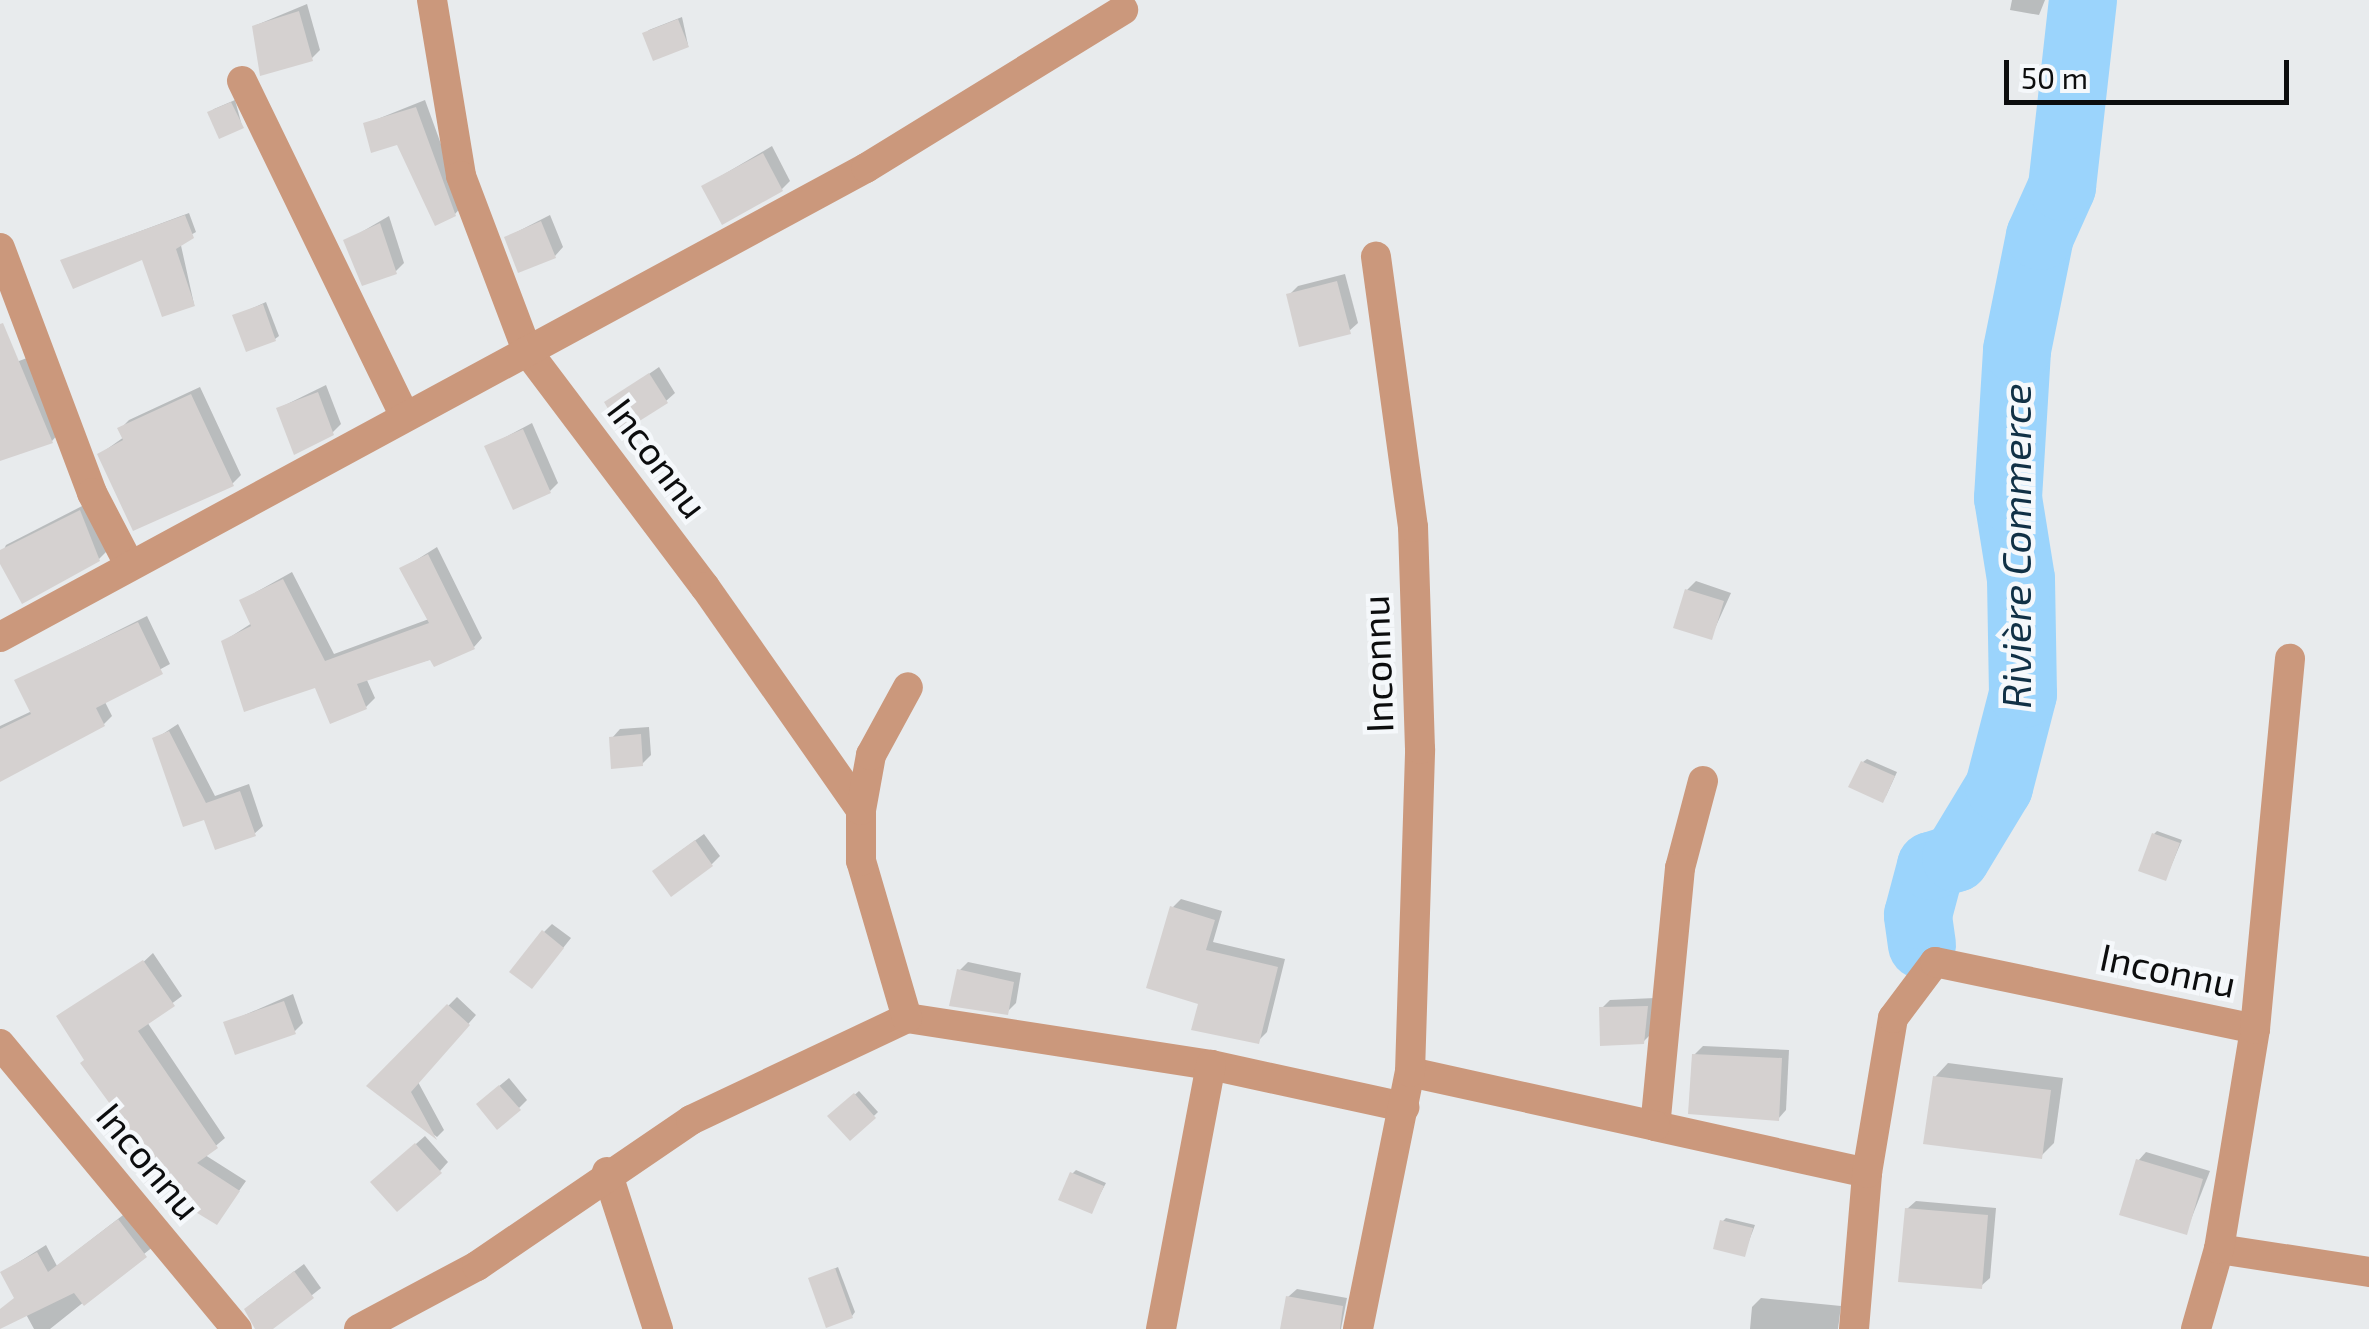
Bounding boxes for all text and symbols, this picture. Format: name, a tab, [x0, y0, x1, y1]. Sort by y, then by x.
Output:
scale bar	[2009, 40, 2294, 102]
text: 50 m	[2021, 59, 2088, 95]
water label: Rivière Commerce	[1991, 383, 2039, 709]
street label: Inconnu	[598, 389, 718, 527]
street label: Inconnu	[1352, 594, 1402, 734]
street label: Inconnu	[2096, 933, 2240, 1007]
street label: Inconnu	[87, 1094, 211, 1228]

